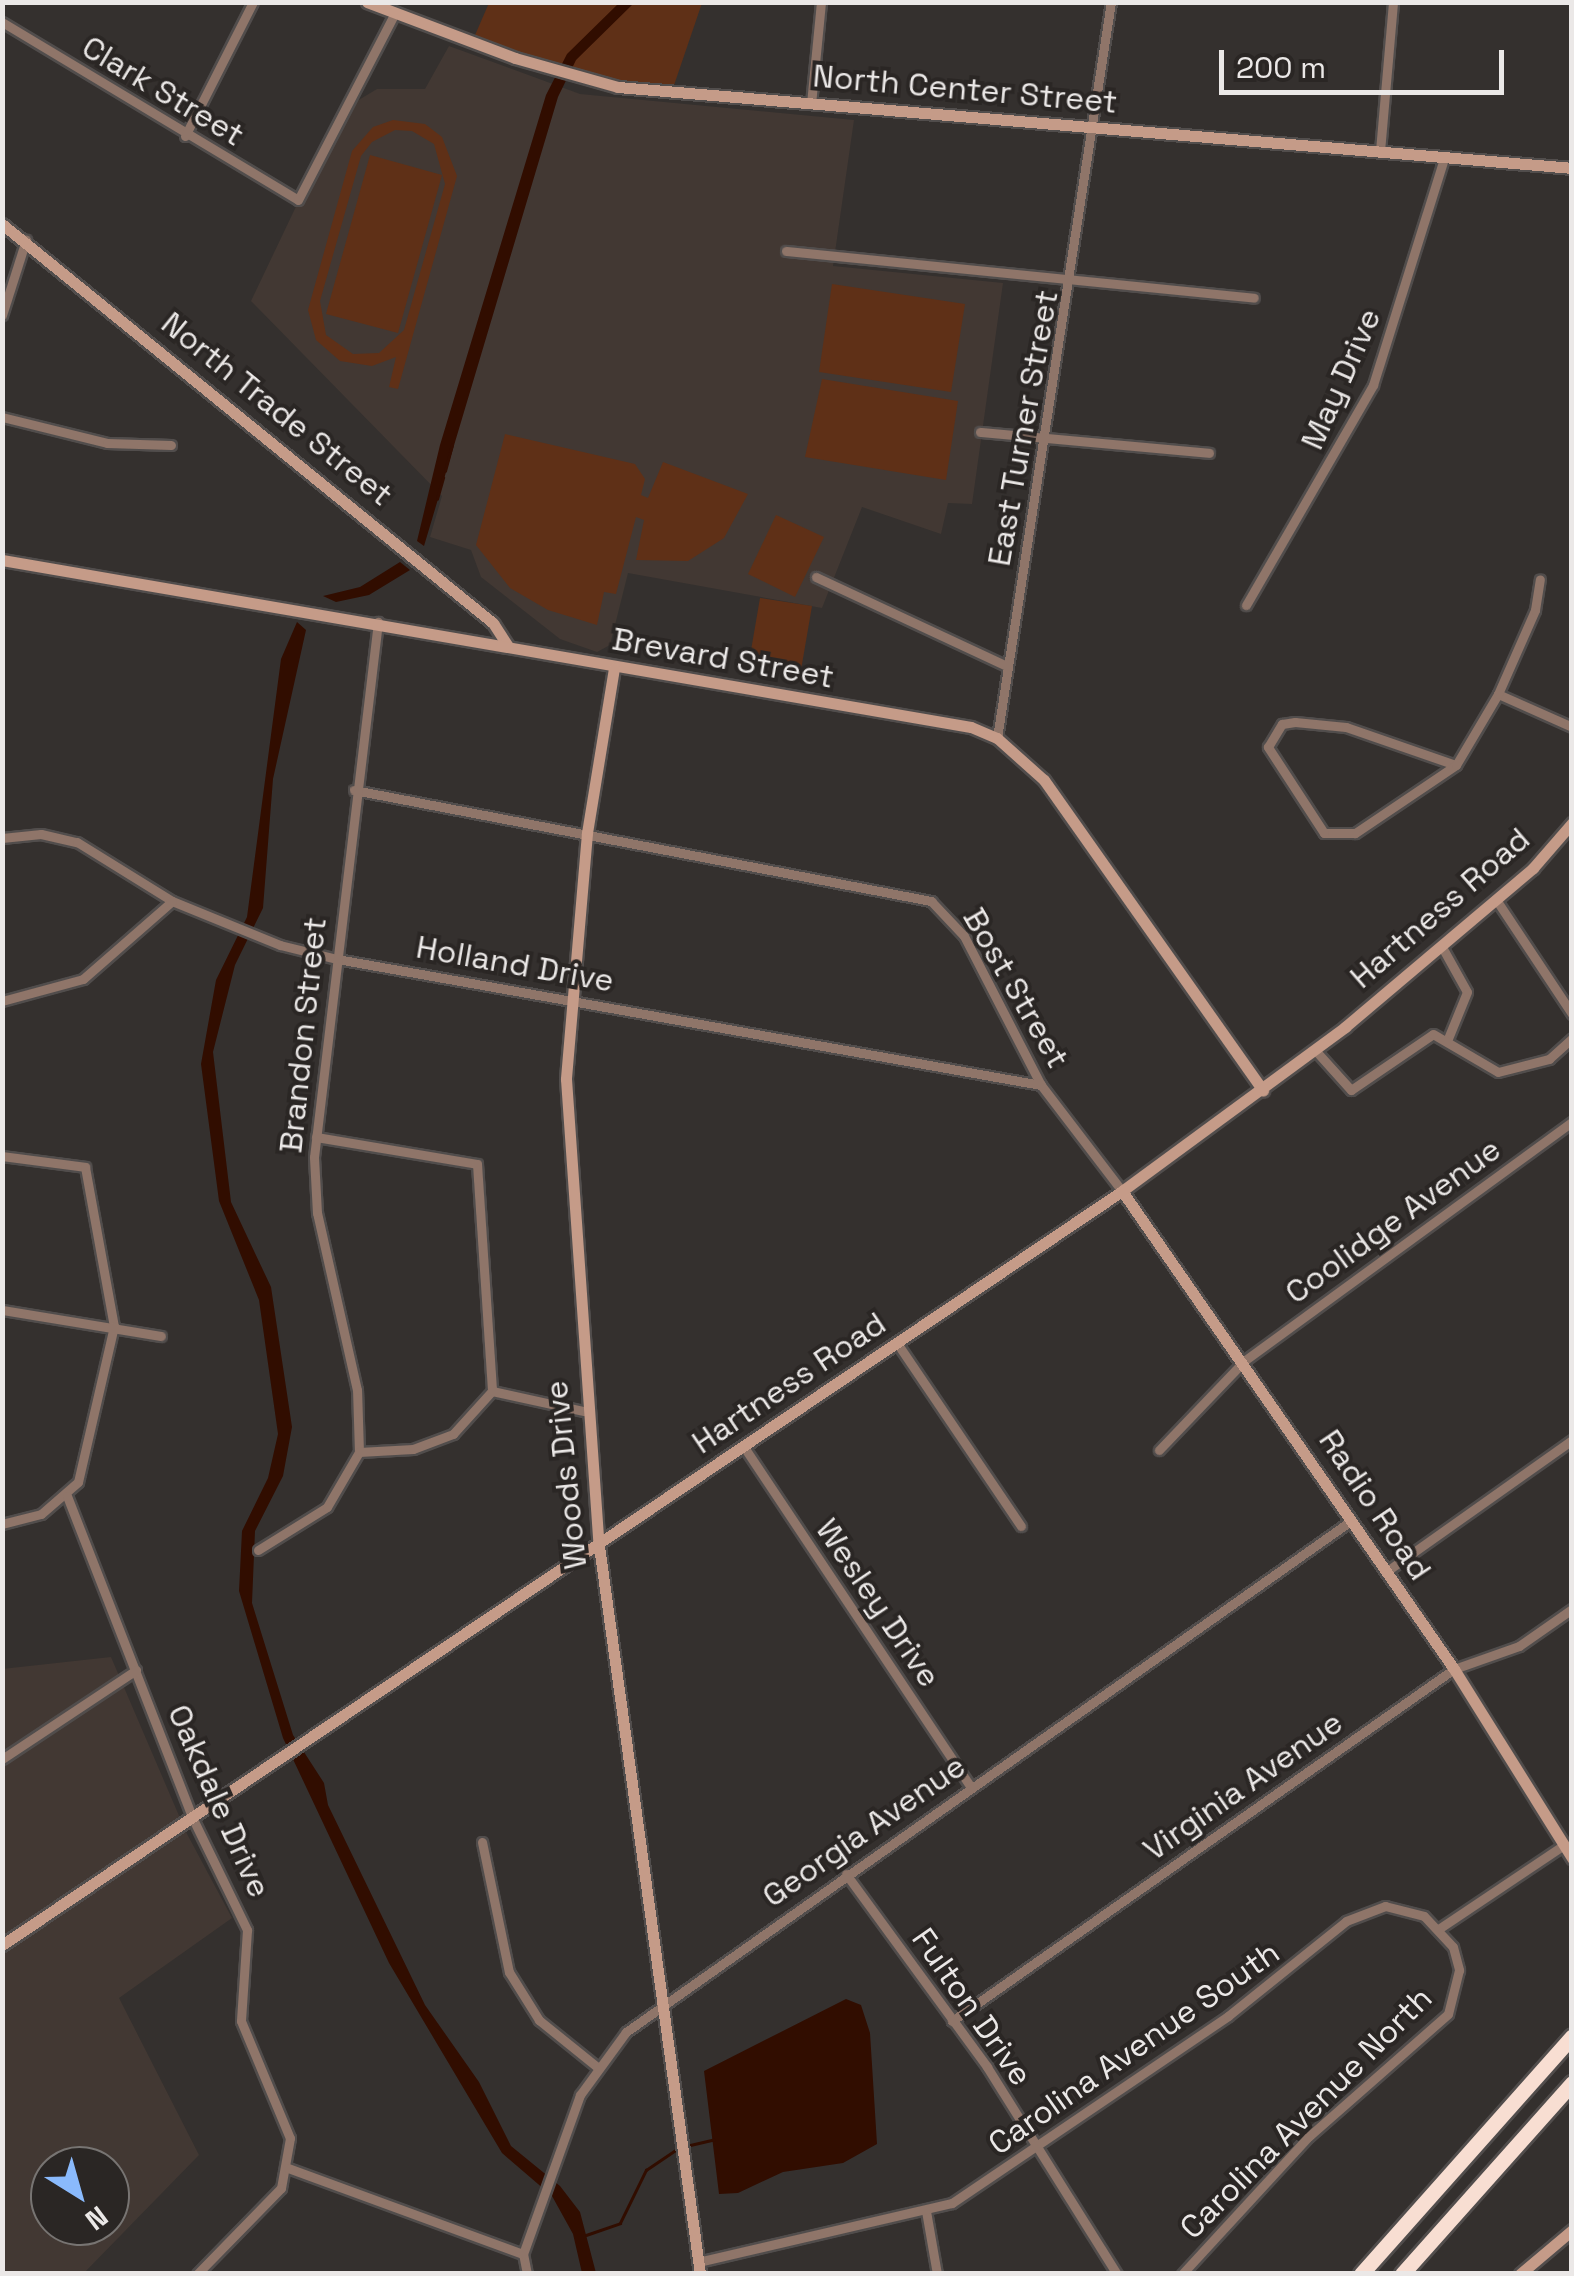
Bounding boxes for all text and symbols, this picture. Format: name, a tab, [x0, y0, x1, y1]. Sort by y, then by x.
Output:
street label: Clark Street	[75, 28, 251, 154]
scale bar	[1224, 30, 1509, 92]
text: 200 m	[1236, 48, 1326, 87]
street label: North Center Street	[811, 57, 1119, 121]
street label: East Turner Street	[980, 287, 1066, 569]
street label: May Drive	[1293, 303, 1389, 455]
street label: North Trade Street	[153, 304, 401, 514]
street label: Brevard Street	[609, 620, 837, 696]
street label: Hartness Road	[1342, 820, 1538, 996]
street label: Bost Street	[955, 901, 1077, 1075]
street label: Brandon Street	[272, 915, 334, 1155]
street label: Holland Drive	[413, 928, 617, 1000]
street label: Coolidge Avenue	[1278, 1130, 1508, 1312]
street label: Hartness Road	[685, 1304, 893, 1462]
street label: Woods Drive	[537, 1379, 595, 1571]
street label: Radio Road	[1311, 1422, 1439, 1588]
street label: Wesley Drive	[808, 1512, 948, 1694]
street label: Oakdale Drive	[159, 1699, 279, 1903]
street label: Virginia Avenue	[1136, 1703, 1350, 1869]
street label: Georgia Avenue	[755, 1747, 973, 1915]
street label: Fulton Drive	[904, 1921, 1040, 2093]
street label: Carolina Avenue South	[981, 1933, 1287, 2163]
street label: Carolina Avenue North	[1172, 1979, 1440, 2247]
north arrow	[30, 2146, 130, 2246]
text: N	[79, 2198, 115, 2238]

